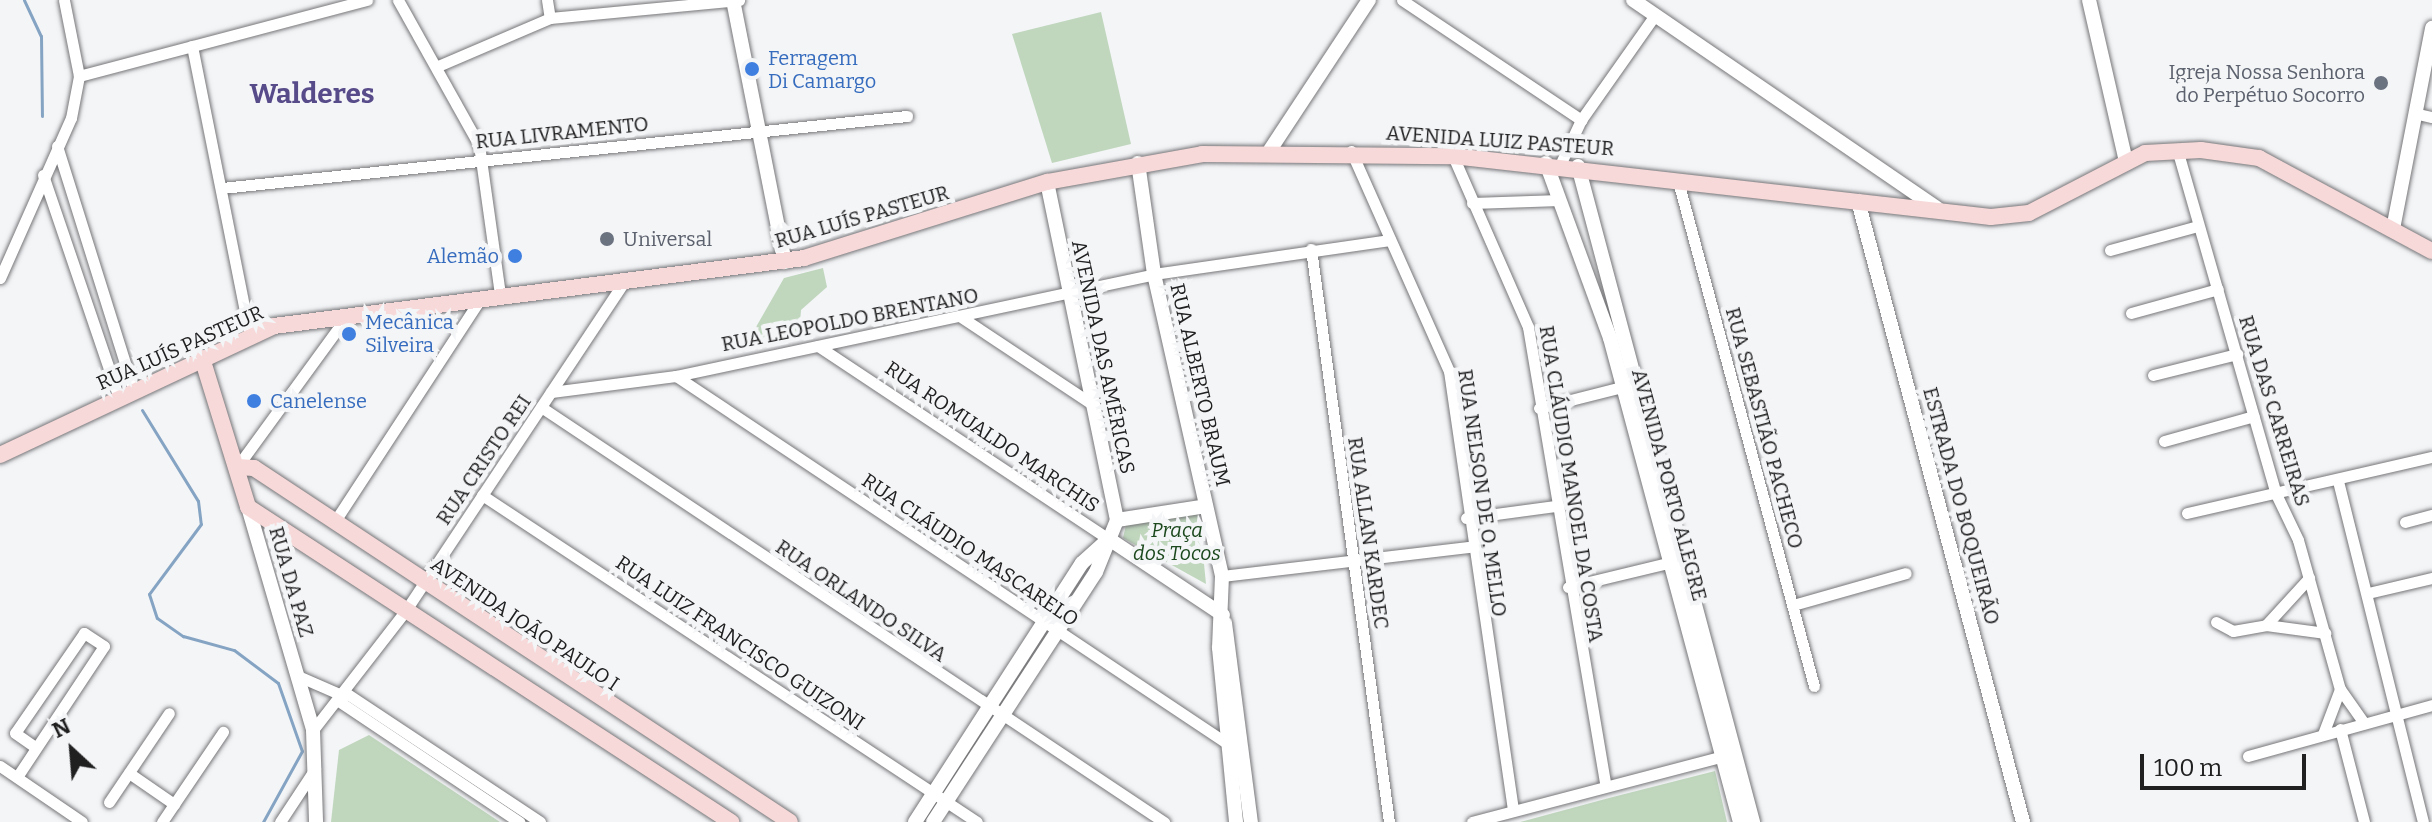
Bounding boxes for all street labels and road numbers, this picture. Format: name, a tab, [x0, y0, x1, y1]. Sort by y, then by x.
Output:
street label: RUA LIVRAMENTO	[474, 112, 650, 154]
street label: AVENIDA LUIZ PASTEUR	[1385, 121, 1615, 161]
street label: RUA LUÍS PASTEUR	[772, 181, 952, 253]
street label: AVENIDA DAS AMÉRICAS	[1066, 238, 1140, 476]
street label: RUA ALBERTO BRAUM	[1165, 281, 1235, 489]
street label: RUA LEOPOLDO BRENTANO	[719, 283, 981, 357]
street label: RUA LUÍS PASTEUR	[93, 300, 267, 396]
street label: RUA SEBASTIÃO PACHECO	[1720, 305, 1808, 551]
street label: RUA DAS CARREIRAS	[2234, 313, 2314, 509]
street label: RUA CLÁUDIO MANOEL DA COSTA	[1534, 324, 1608, 644]
street label: RUA ROMUALDO MARCHIS	[880, 356, 1104, 518]
street label: AVENIDA PORTO ALEGRE	[1626, 366, 1712, 604]
street label: RUA NELSON DE O. MELLO	[1453, 368, 1511, 618]
street label: ESTRADA DO BOQUEIRÃO	[1918, 385, 2004, 627]
street label: RUA CRISTO REI	[432, 390, 536, 530]
street label: RUA ALLAN KARDEC	[1343, 435, 1393, 631]
street label: RUA CLÁUDIO MASCARELO	[857, 468, 1083, 632]
street label: RUA DA PAZ	[264, 524, 318, 640]
street label: RUA ORLANDO SILVA	[771, 535, 951, 667]
street label: RUA LUIZ FRANCISCO GUIZONI	[611, 551, 869, 735]
street label: AVENIDA JOÃO PAULO I	[426, 552, 624, 696]

